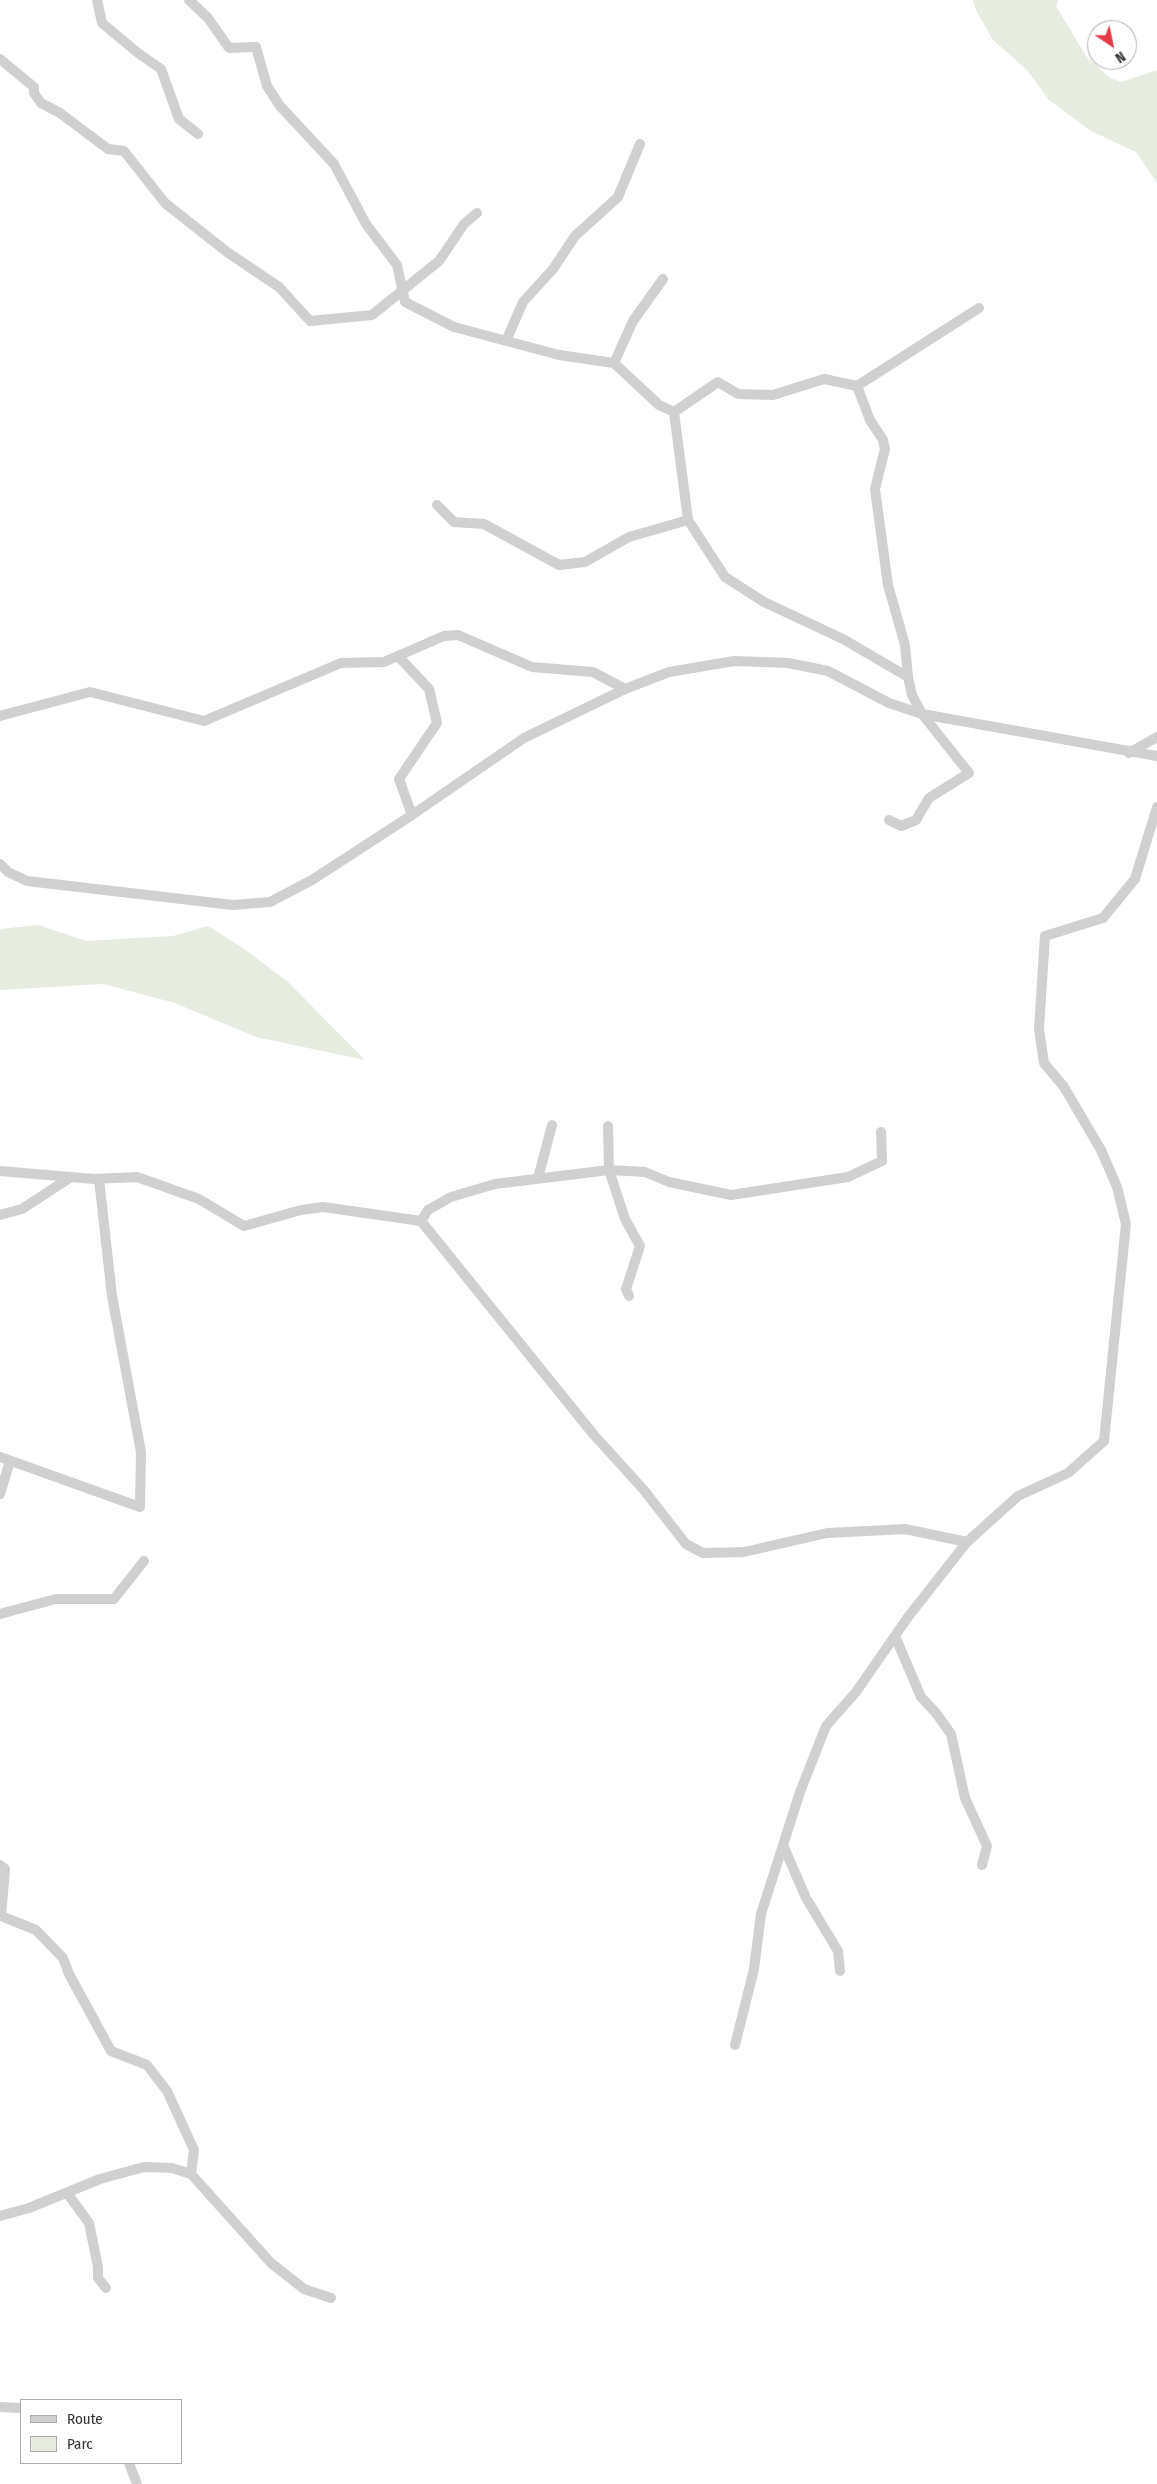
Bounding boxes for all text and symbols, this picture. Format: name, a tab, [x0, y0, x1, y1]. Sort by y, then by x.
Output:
north arrow	[1087, 20, 1137, 70]
text: N	[1112, 48, 1128, 66]
legend	[20, 2399, 182, 2464]
text: Route	[67, 2410, 103, 2428]
text: Parc	[67, 2435, 93, 2453]

